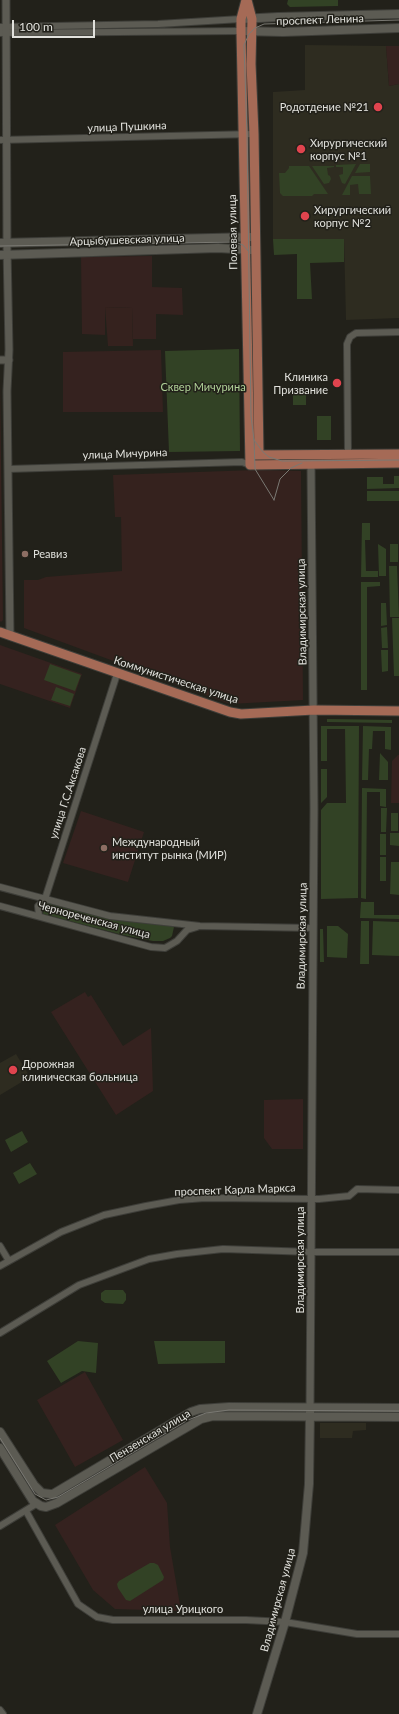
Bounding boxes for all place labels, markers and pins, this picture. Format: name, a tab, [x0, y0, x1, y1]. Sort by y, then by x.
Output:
place label: Родотдение №21	[280, 100, 369, 114]
marker: Родотдение №21	[372, 101, 384, 113]
place label: Хирургический корпус №1	[310, 136, 387, 162]
marker: Хирургический корпус №1	[295, 143, 307, 155]
place label: Хирургический корпус №2	[314, 203, 391, 229]
marker: Хирургический корпус №2	[299, 210, 311, 222]
place label: Клиника Призвание	[273, 370, 328, 396]
marker: Клиника Призвание	[331, 377, 343, 389]
place label: Реавиз	[33, 547, 67, 561]
marker: Реавиз	[20, 549, 30, 559]
place label: Международный институт рынка (МИР)	[112, 835, 227, 861]
marker: Международный институт рынка (МИР)	[99, 843, 109, 853]
place label: Дорожная клиническая больница	[22, 1057, 138, 1083]
marker: Дорожная клиническая больница	[7, 1064, 19, 1076]

